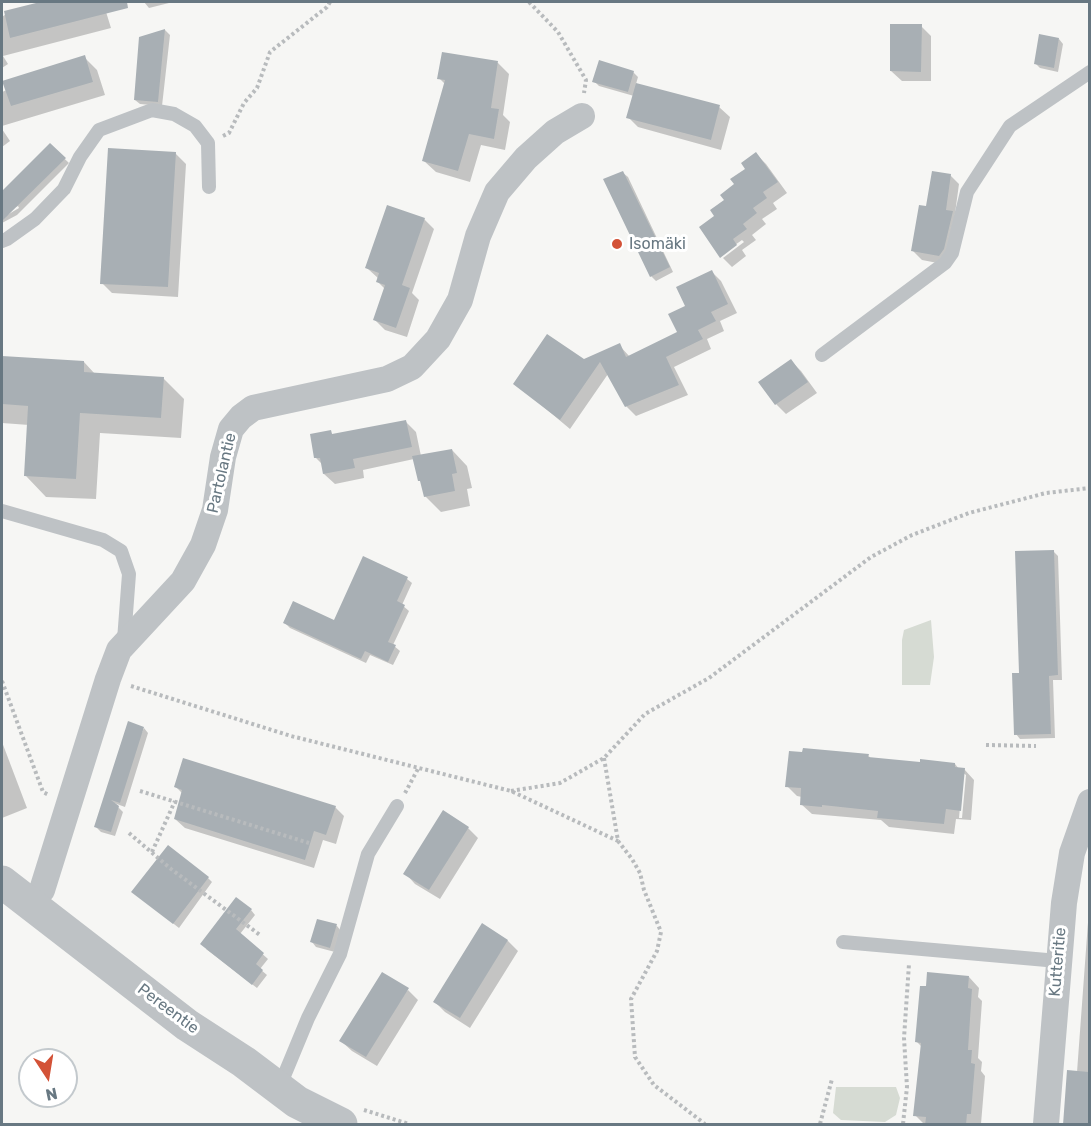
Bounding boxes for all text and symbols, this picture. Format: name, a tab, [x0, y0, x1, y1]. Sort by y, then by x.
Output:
place label: Isomäki	[629, 234, 686, 254]
marker: Isomäki	[610, 237, 624, 251]
street label: Partolantie	[203, 431, 241, 515]
street label: Kutteritie	[1045, 927, 1071, 997]
street label: Pereentie	[134, 980, 202, 1038]
north arrow	[18, 1048, 78, 1108]
text: N	[44, 1084, 59, 1105]

